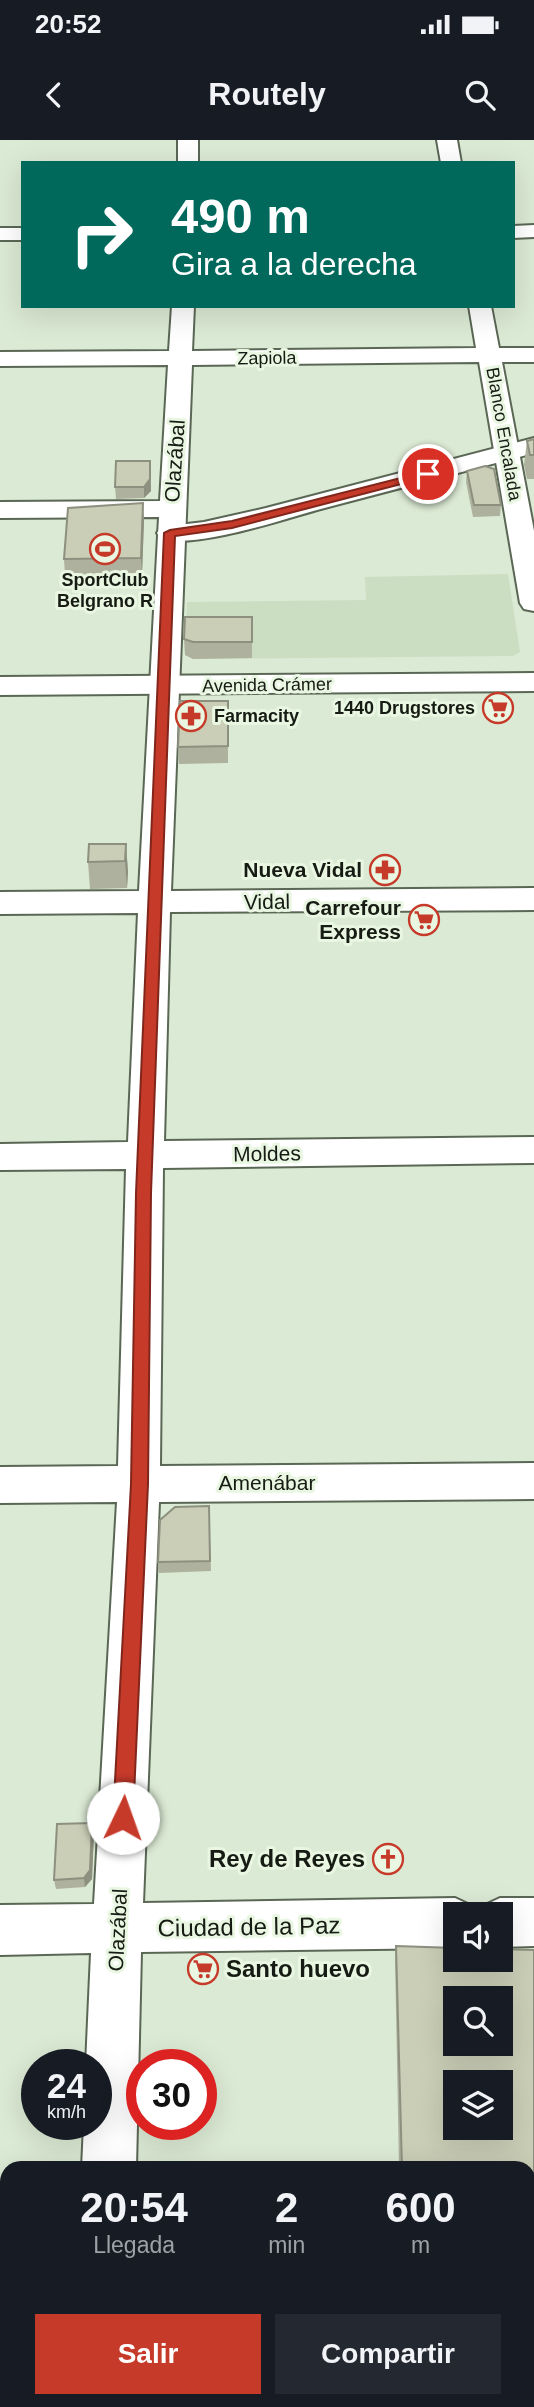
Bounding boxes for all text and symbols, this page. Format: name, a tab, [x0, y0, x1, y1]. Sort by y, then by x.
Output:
text: 20:52	[35, 9, 102, 39]
icon: back	[35, 76, 73, 114]
text: Routely	[208, 76, 326, 112]
icon: search	[461, 76, 499, 114]
icon: right	[56, 189, 147, 280]
text: 490 m	[171, 189, 310, 243]
text: Gira a la derecha	[171, 246, 416, 282]
street label: Zapiola	[237, 347, 298, 369]
street label: Blanco Encalada	[482, 366, 526, 503]
street label: Olazábal	[160, 419, 189, 503]
pin	[398, 444, 458, 504]
icon: arrive	[409, 455, 447, 493]
sports icon: SportClub Belgrano R	[88, 532, 122, 566]
place label: SportClub Belgrano R	[57, 570, 153, 611]
street label: Avenida Crámer	[202, 674, 332, 696]
supermarket icon: 1440 Drugstores	[481, 691, 515, 725]
place label: 1440 Drugstores	[334, 698, 475, 718]
pharmacy icon: Farmacity	[174, 699, 208, 733]
place label: Farmacity	[214, 706, 299, 726]
pharmacy icon: Nueva Vidal	[368, 853, 402, 887]
place label: Nueva Vidal	[243, 858, 362, 881]
street label: Vidal	[244, 890, 290, 913]
place label: Carrefour Express	[305, 896, 401, 943]
supermarket icon: Carrefour Express	[407, 903, 441, 937]
street label: Moldes	[233, 1141, 301, 1166]
street label: Amenábar	[219, 1471, 315, 1494]
position arrow	[86, 1781, 160, 1855]
church icon: Rey de Reyes	[371, 1842, 405, 1876]
place label: Rey de Reyes	[209, 1845, 365, 1872]
street label: Olazábal	[104, 1888, 131, 1972]
map controls	[443, 1902, 513, 2140]
button: sound	[443, 1902, 513, 1972]
street label: Ciudad de la Paz	[157, 1911, 341, 1942]
supermarket icon: Santo huevo	[186, 1952, 220, 1986]
place label: Santo huevo	[226, 1955, 370, 1982]
button: search	[443, 1986, 513, 2056]
speed limit sign: 30	[126, 2049, 217, 2140]
text: 24	[47, 2066, 86, 2105]
button: layers	[443, 2070, 513, 2140]
text: km/h	[47, 2102, 86, 2122]
text: 20:54	[80, 2184, 188, 2231]
text: 2	[275, 2184, 298, 2231]
text: 600	[386, 2184, 456, 2231]
text: Llegada	[93, 2232, 175, 2258]
text: min	[268, 2232, 305, 2258]
text: m	[411, 2232, 430, 2258]
button: Salir	[35, 2314, 261, 2394]
button: Compartir	[275, 2314, 501, 2394]

